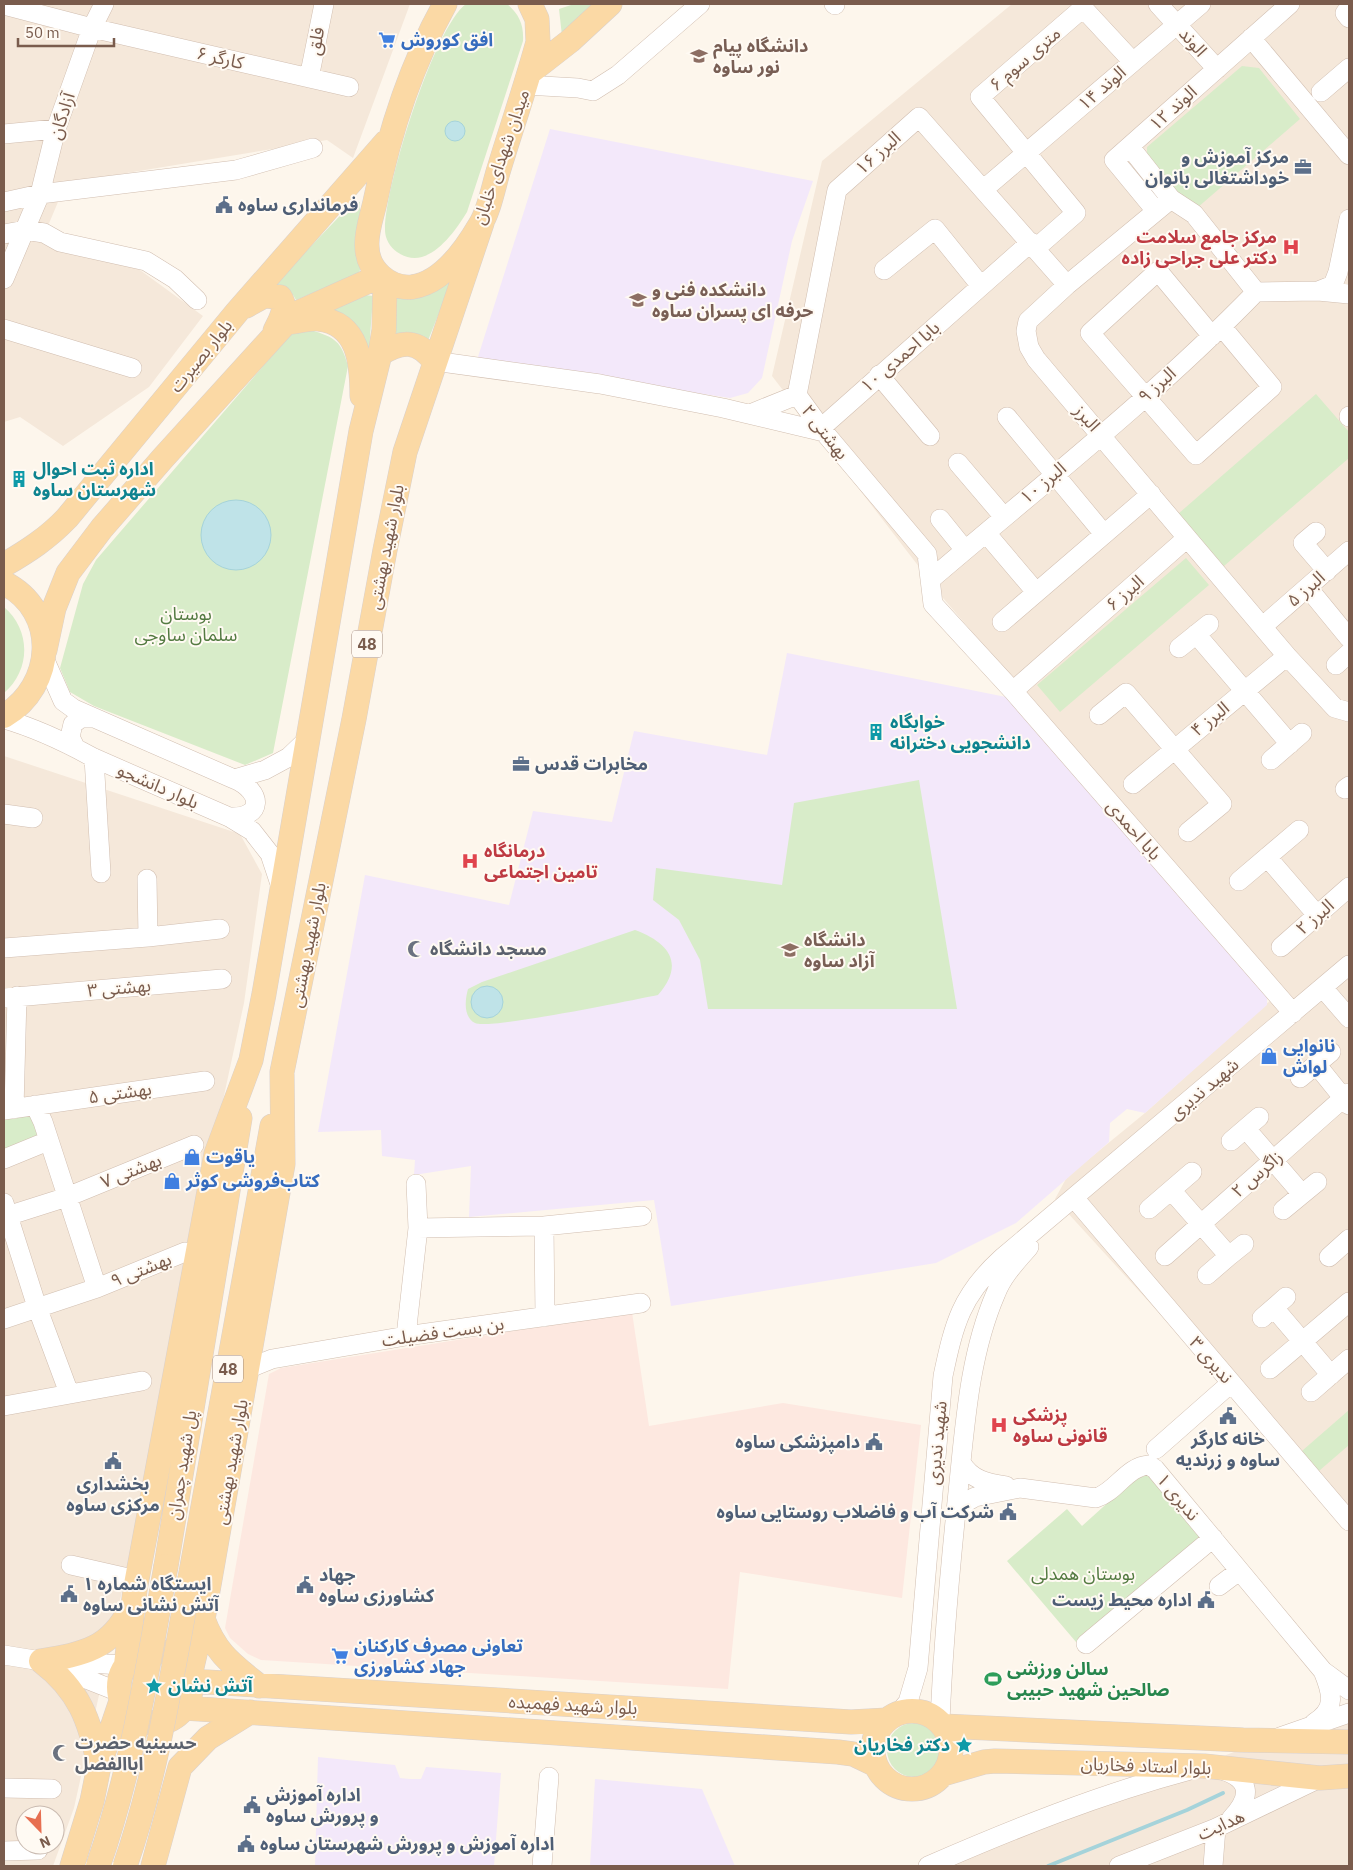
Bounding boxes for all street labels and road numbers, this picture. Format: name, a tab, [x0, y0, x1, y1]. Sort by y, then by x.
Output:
street label: ۶ متری سوم	[984, 21, 1067, 98]
street label: الوند	[1174, 22, 1213, 61]
street label: فلق	[302, 25, 329, 57]
street label: کارگر ۶	[194, 41, 246, 74]
street label: الوند ۱۴	[1073, 60, 1131, 115]
street label: الوند ۱۲	[1144, 80, 1201, 135]
street label: میدان شهدای خلبان	[467, 86, 534, 227]
street label: آزادگان	[43, 89, 80, 142]
street label: البرز ۱۶	[850, 126, 905, 179]
street label: بلوار بصیرت	[164, 314, 237, 397]
street label: بابا احمدی ۱۰	[855, 316, 944, 397]
street label: البرز ۹	[1133, 362, 1180, 408]
street label: البرز	[1069, 398, 1106, 436]
street label: بهشتی ۲	[797, 399, 854, 464]
street label: البرز ۱۰	[1015, 457, 1071, 509]
street label: بلوار شهید بهشتی	[362, 482, 409, 611]
street label: البرز ۵	[1282, 566, 1330, 612]
street label: البرز ۶	[1101, 570, 1149, 616]
road number: 48	[352, 630, 382, 658]
street label: البرز ۴	[1186, 696, 1234, 741]
street label: بلوار دانشجو	[114, 757, 203, 814]
street label: بابا احمدی	[1102, 795, 1167, 865]
street label: بلوار شهید بهشتی	[284, 880, 331, 1009]
street label: البرز ۲	[1291, 894, 1339, 940]
street label: بهشتی ۳	[86, 973, 152, 1002]
street label: شهید ندیری	[1164, 1053, 1243, 1125]
street label: بهشتی ۵	[87, 1077, 153, 1108]
street label: زاگرس ۲	[1226, 1145, 1287, 1202]
street label: بهشتی ۷	[97, 1148, 165, 1193]
street label: بهشتی ۹	[107, 1247, 175, 1292]
street label: بن بست فضیلت	[380, 1312, 506, 1351]
street label: ندیری ۳	[1185, 1331, 1238, 1388]
road number: 48	[213, 1356, 243, 1382]
street label: بلوار شهید بهشتی	[208, 1397, 253, 1526]
street label: شهید ندیری	[921, 1400, 952, 1486]
street label: پل شهید چمران	[161, 1408, 202, 1521]
street label: ندیری ۱	[1152, 1468, 1205, 1525]
street label: بلوار شهید فهمیده	[508, 1690, 638, 1719]
street label: بلوار استاد فخاریان	[1080, 1752, 1212, 1779]
street label: هدایت	[1194, 1804, 1248, 1845]

